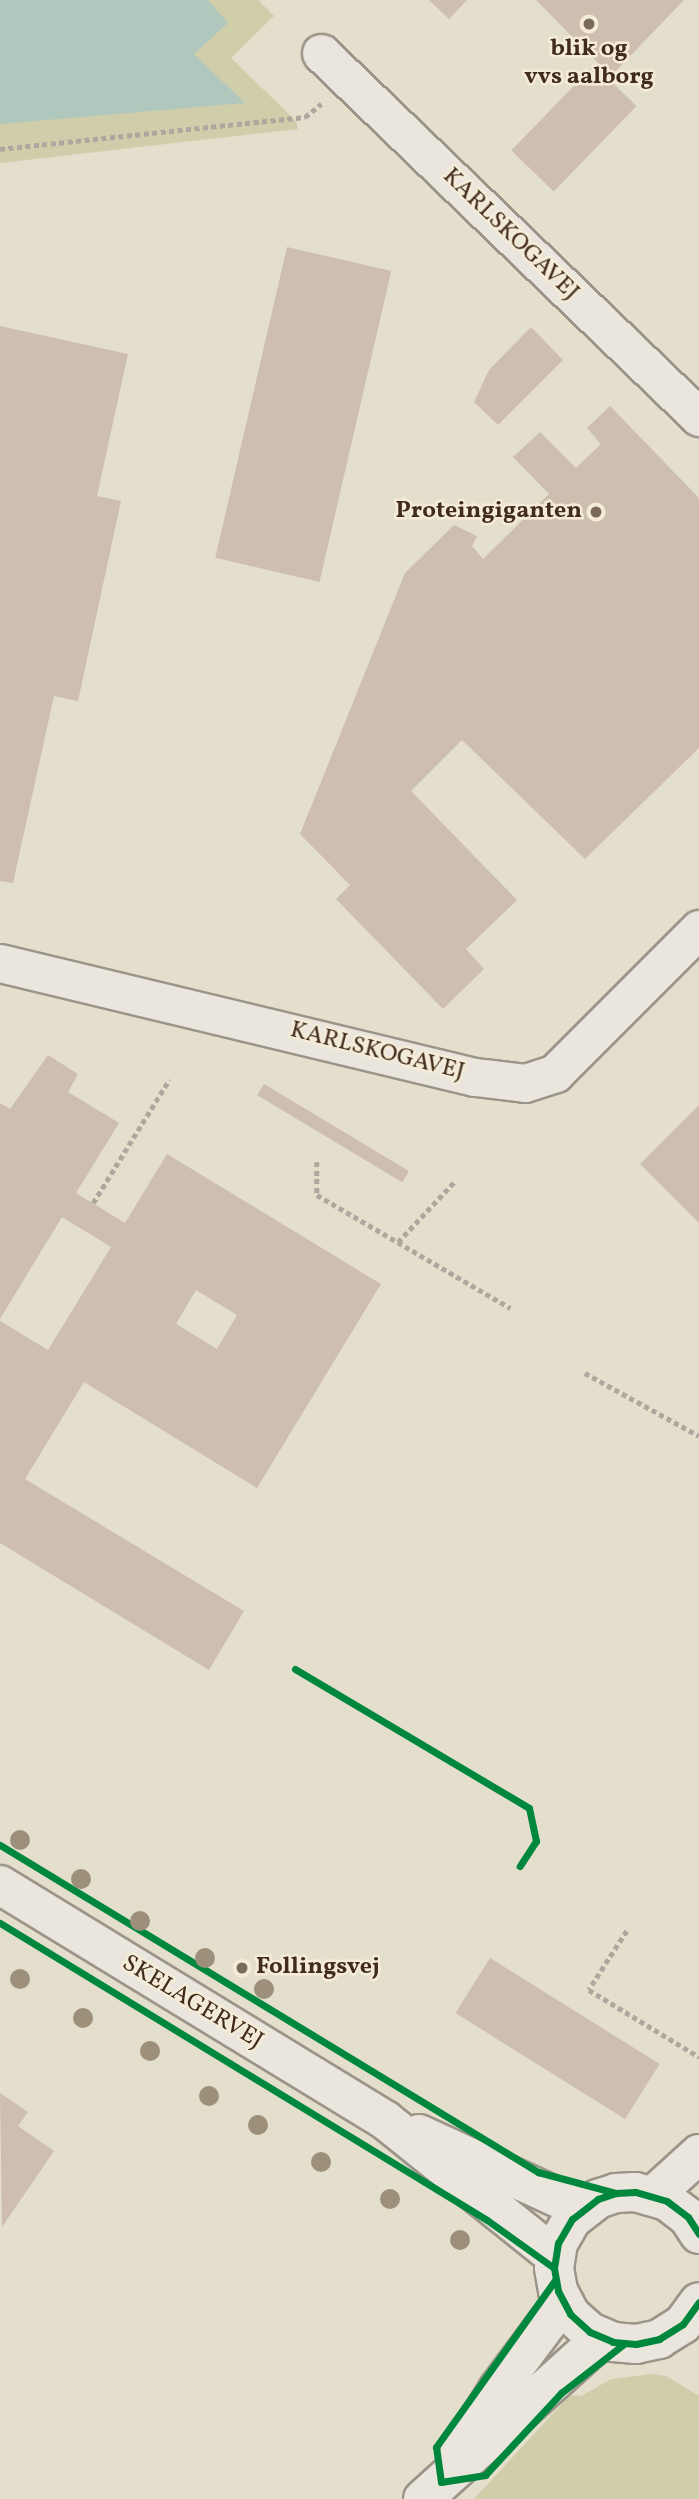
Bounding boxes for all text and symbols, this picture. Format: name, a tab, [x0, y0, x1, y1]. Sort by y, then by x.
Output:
marker: blik og vvs aalborg	[581, 16, 597, 32]
place label: blik og vvs aalborg	[524, 36, 654, 92]
street label: KARLSKOGAVEJ	[436, 163, 584, 307]
place label: Proteingiganten	[396, 498, 582, 526]
marker: Proteingiganten	[588, 504, 604, 520]
street label: KARLSKOGAVEJ	[287, 1016, 467, 1088]
street label: SKELAGERVEJ	[116, 1950, 268, 2056]
place label: Follingsvej	[256, 1954, 380, 1982]
marker: Follingsvej	[234, 1960, 250, 1976]

